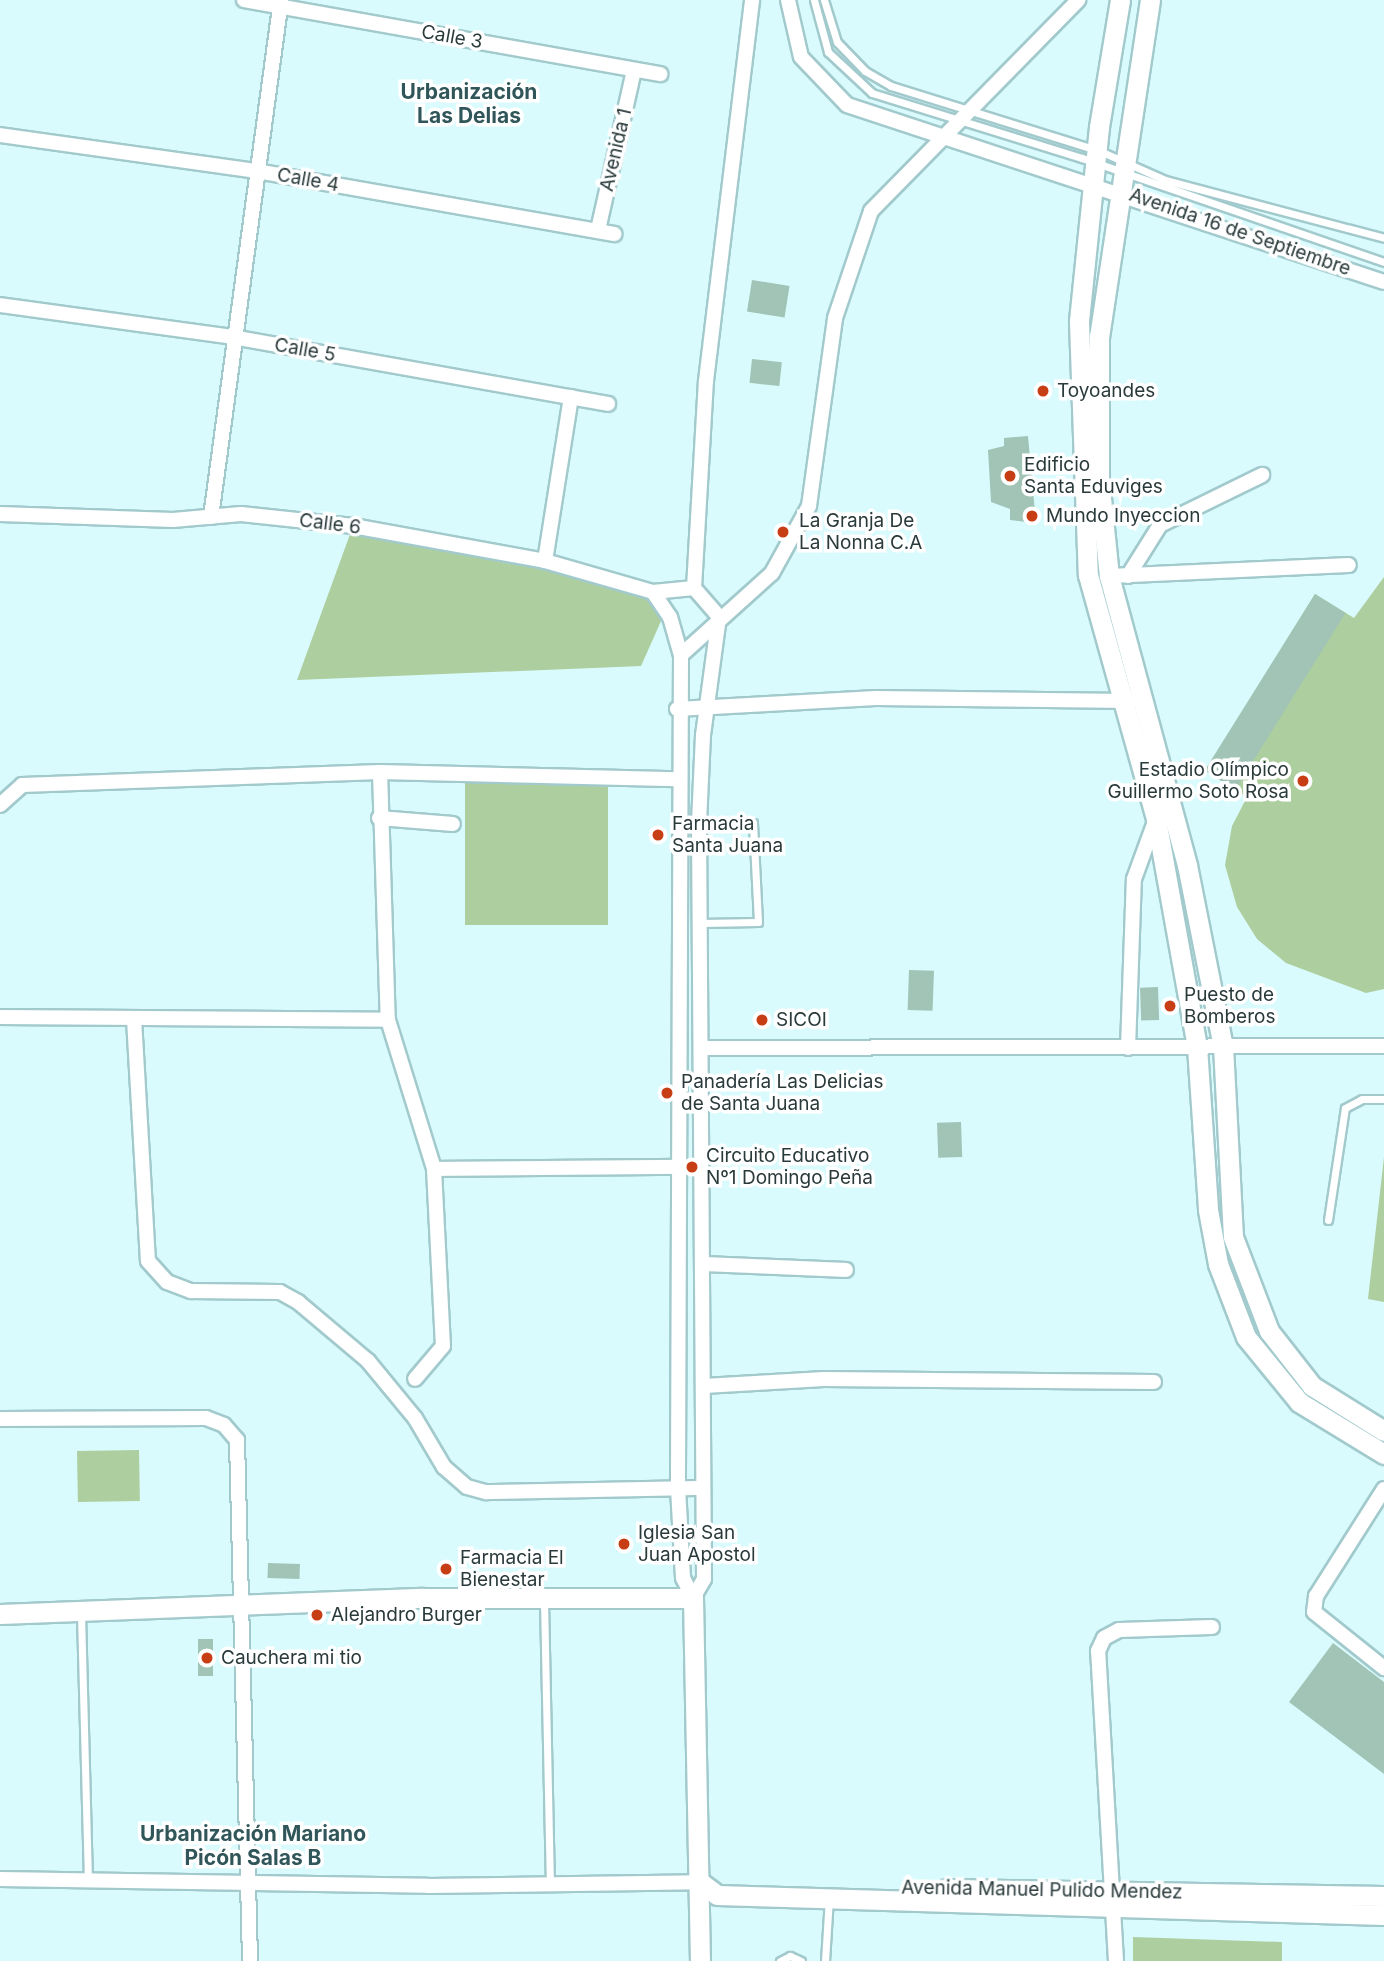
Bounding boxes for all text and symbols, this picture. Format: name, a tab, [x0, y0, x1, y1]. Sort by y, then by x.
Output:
street label: Calle 3	[420, 20, 484, 54]
district label: Urbanización Las Delias	[401, 79, 537, 129]
street label: Avenida 1	[595, 106, 637, 194]
street label: Calle 4	[275, 163, 341, 197]
street label: Avenida 16 de Septiembre	[1126, 183, 1354, 281]
street label: Calle 5	[273, 333, 337, 367]
place label: Toyoandes	[1057, 380, 1155, 402]
marker: Toyoandes	[1035, 383, 1051, 399]
place label: Edificio Santa Eduviges	[1024, 454, 1163, 498]
marker: Edificio Santa Eduviges	[1002, 468, 1018, 484]
place label: Mundo Inyeccion	[1046, 505, 1200, 527]
marker: Mundo Inyeccion	[1024, 508, 1040, 524]
street label: Calle 6	[298, 509, 362, 539]
place label: La Granja De La Nonna C.A	[799, 510, 922, 554]
marker: La Granja De La Nonna C.A	[773, 522, 793, 542]
place label: Estadio Olímpico Guillermo Soto Rosa	[1107, 759, 1289, 803]
marker: Estadio Olímpico Guillermo Soto Rosa	[1295, 773, 1311, 789]
place label: Farmacia Santa Juana	[672, 813, 783, 857]
marker: Farmacia Santa Juana	[650, 827, 666, 843]
place label: Puesto de Bomberos	[1184, 984, 1275, 1028]
marker: Puesto de Bomberos	[1162, 998, 1178, 1014]
place label: SICOI	[776, 1009, 827, 1031]
marker: SICOI	[754, 1012, 770, 1028]
place label: Panadería Las Delicias de Santa Juana	[681, 1071, 883, 1115]
marker: Panadería Las Delicias de Santa Juana	[659, 1085, 675, 1101]
place label: Circuito Educativo Nº1 Domingo Peña	[706, 1145, 873, 1189]
marker: Circuito Educativo Nº1 Domingo Peña	[684, 1159, 700, 1175]
place label: Iglesia San Juan Apostol	[638, 1522, 756, 1566]
marker: Iglesia San Juan Apostol	[616, 1536, 632, 1552]
place label: Farmacia El Bienestar	[460, 1547, 564, 1591]
marker: Farmacia El Bienestar	[438, 1561, 454, 1577]
place label: Alejandro Burger	[331, 1604, 482, 1626]
marker: Alejandro Burger	[309, 1607, 325, 1623]
place label: Cauchera mi tio	[221, 1647, 362, 1669]
marker: Cauchera mi tio	[199, 1650, 215, 1666]
district label: Urbanización Mariano Picón Salas B	[140, 1821, 366, 1871]
street label: Avenida Manuel Pulido Mendez	[901, 1876, 1183, 1904]

